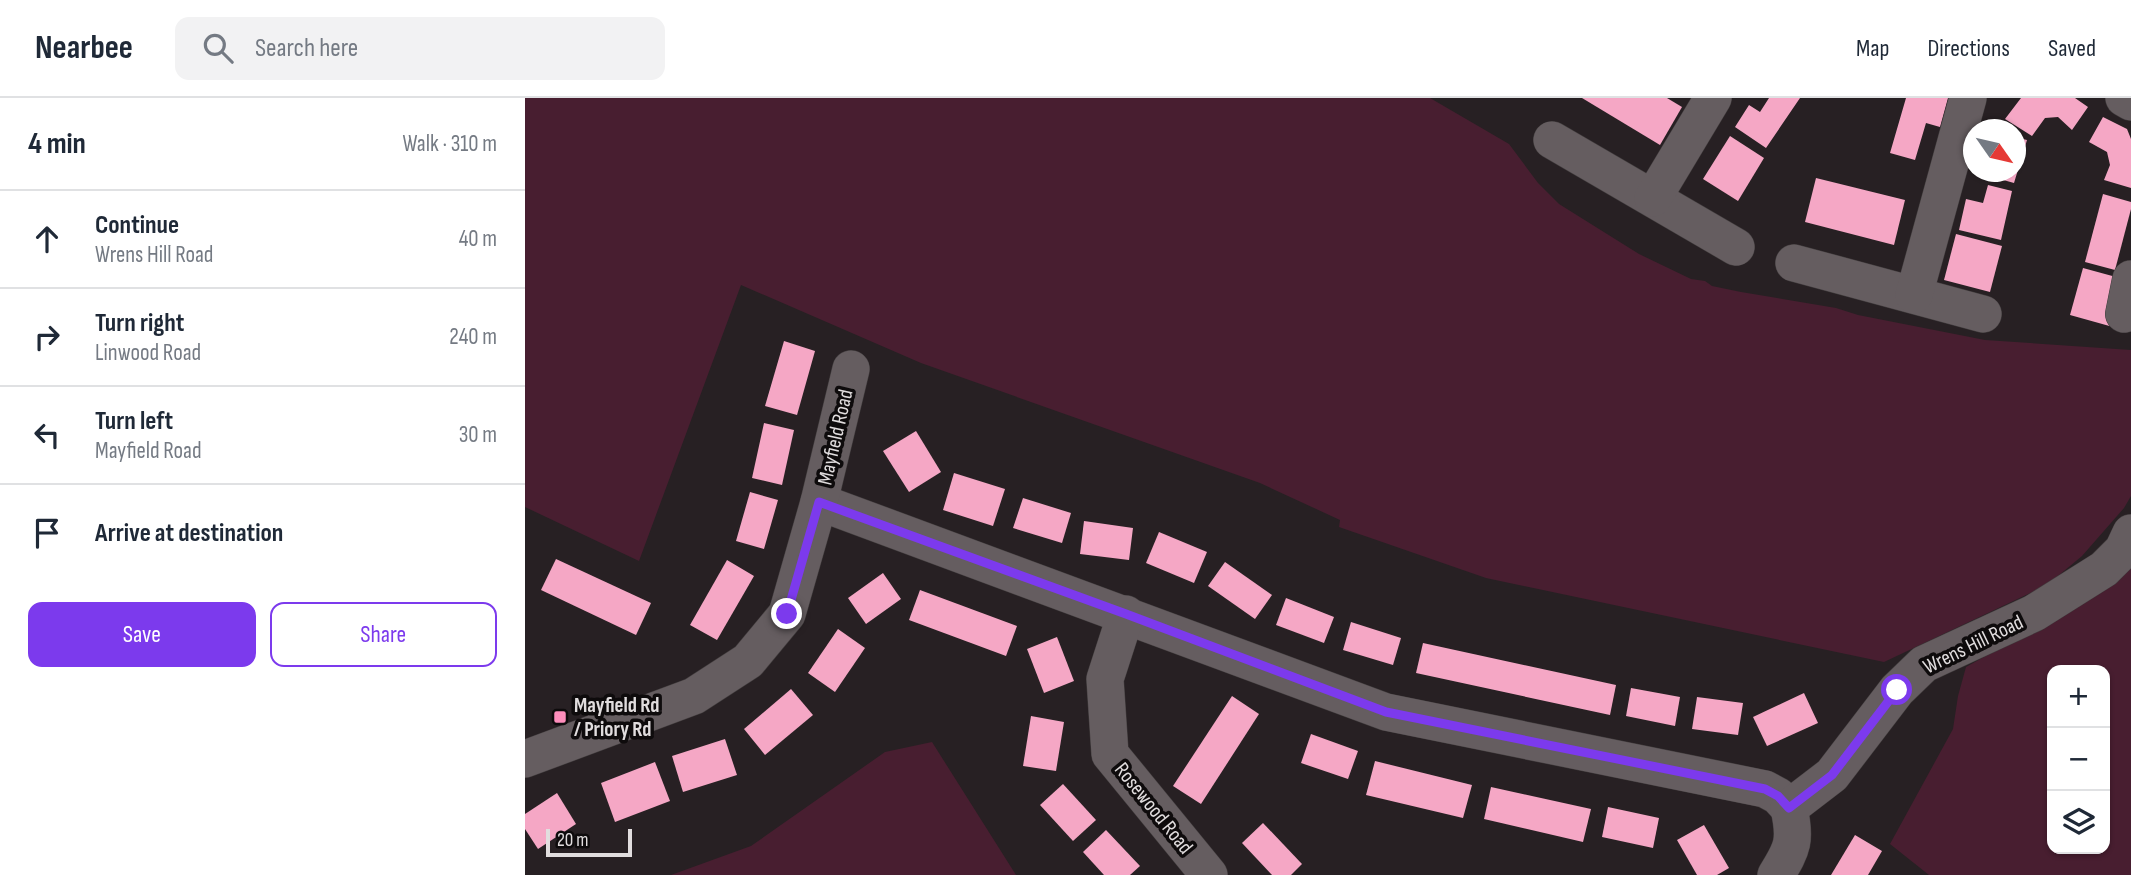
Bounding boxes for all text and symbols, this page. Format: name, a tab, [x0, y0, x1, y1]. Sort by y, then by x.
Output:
search box	[175, 17, 665, 80]
text: Nearbee	[35, 28, 133, 68]
icon: search	[199, 29, 237, 67]
text: Search here	[255, 33, 358, 64]
text: Map	[1856, 34, 1889, 63]
text: Directions	[1927, 34, 2010, 63]
text: Saved	[2048, 34, 2096, 63]
north arrow	[1963, 119, 2026, 182]
text: 4 min	[28, 126, 86, 162]
text: Walk · 310 m	[402, 130, 497, 158]
text: Continue	[95, 210, 179, 241]
icon: ahead	[28, 220, 66, 258]
text: 40 m	[459, 225, 497, 253]
text: Wrens Hill Road	[95, 241, 213, 269]
text: Turn right	[95, 308, 184, 339]
icon: right	[28, 318, 66, 356]
text: 240 m	[449, 323, 497, 351]
text: Linwood Road	[95, 339, 201, 367]
street label: Mayfield Road	[812, 387, 859, 487]
text: Turn left	[95, 406, 173, 437]
icon: left	[28, 416, 66, 454]
text: 30 m	[459, 421, 497, 449]
text: Mayfield Road	[95, 437, 202, 465]
icon: arrive	[28, 514, 66, 552]
text: Arrive at destination	[95, 518, 283, 549]
route end	[771, 598, 802, 629]
button: Save	[28, 602, 256, 667]
button: Share	[270, 602, 497, 667]
street label: Wrens Hill Road	[1919, 610, 2027, 679]
map controls	[2047, 665, 2110, 854]
button: +	[2047, 665, 2110, 728]
route start	[1881, 674, 1912, 705]
place label: Mayfield Rd / Priory Rd	[574, 693, 659, 742]
marker: Mayfield Rd / Priory Rd	[552, 709, 568, 725]
button: −	[2047, 728, 2110, 791]
street label: Rosewood Road	[1109, 758, 1198, 859]
button: layers	[2047, 791, 2110, 854]
scale bar	[546, 826, 632, 858]
text: 20 m	[557, 829, 589, 852]

